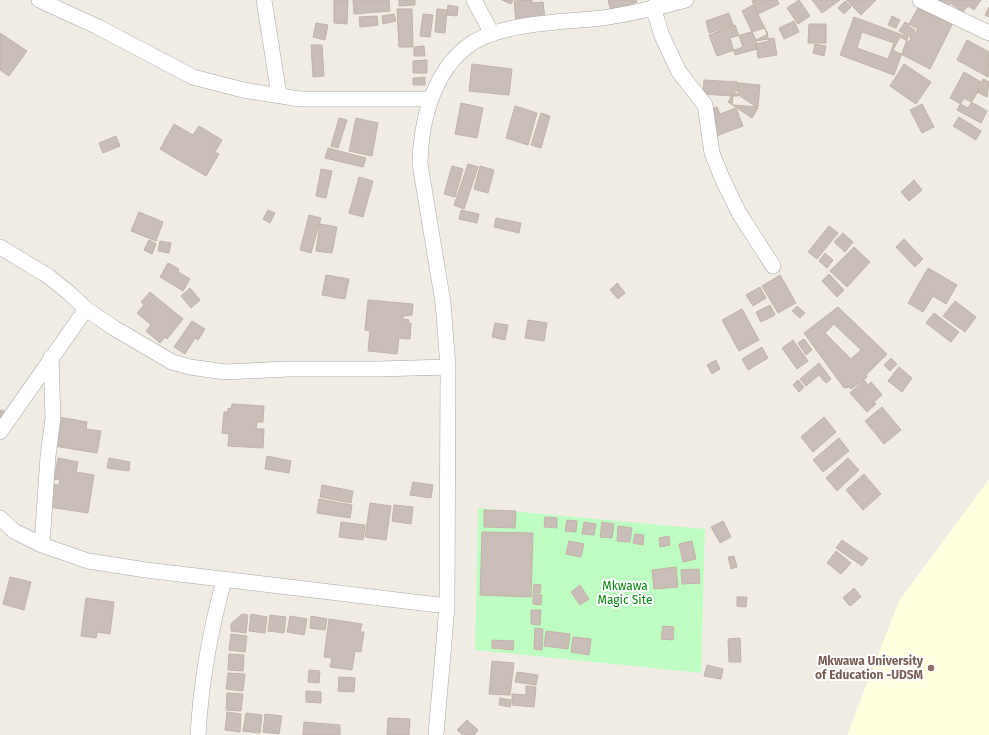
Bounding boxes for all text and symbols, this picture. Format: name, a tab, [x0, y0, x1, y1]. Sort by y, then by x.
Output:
park label: Mkwawa Magic Site	[598, 579, 652, 607]
place label: Mkwawa University of Education -UDSM	[815, 654, 924, 682]
marker: Mkwawa University of Education -UDSM	[926, 663, 936, 673]

